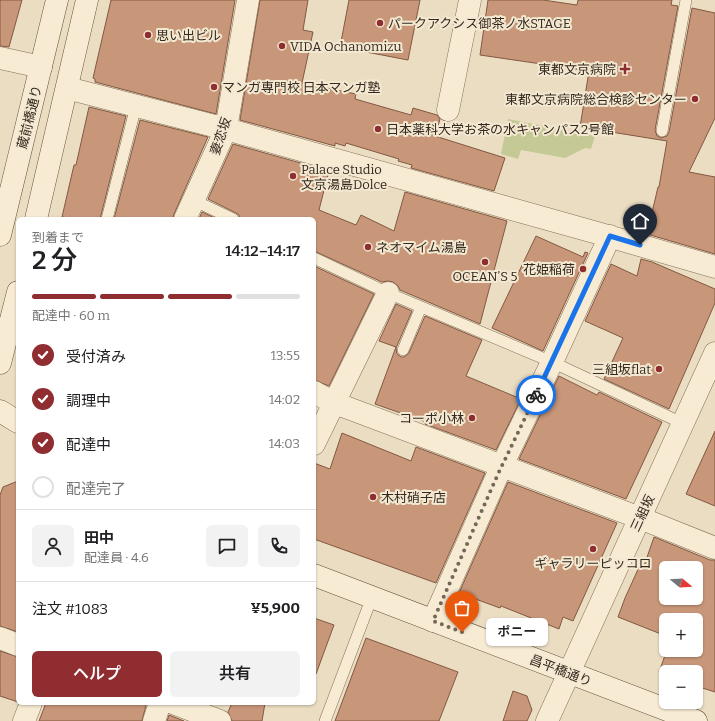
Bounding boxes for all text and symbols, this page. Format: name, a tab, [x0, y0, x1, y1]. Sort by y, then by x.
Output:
place label: パークアクシス御茶ノ水STAGE	[388, 16, 571, 31]
marker: パークアクシス御茶ノ水STAGE	[375, 18, 385, 28]
place label: 思い出ビル	[156, 28, 221, 43]
marker: 思い出ビル	[143, 30, 153, 40]
place label: VIDA Ochanomizu	[290, 39, 402, 54]
marker: VIDA Ochanomizu	[277, 41, 287, 51]
place label: 東都文京病院	[538, 62, 616, 77]
marker: 東都文京病院	[619, 63, 631, 75]
place label: マンガ専門校 日本マンガ塾	[222, 80, 381, 95]
marker: マンガ専門校 日本マンガ塾	[209, 82, 219, 92]
street label: 蔵前橋通り	[14, 84, 45, 150]
place label: 東都文京病院総合検診センター	[505, 92, 687, 107]
marker: 東都文京病院総合検診センター	[690, 94, 700, 104]
street label: 妻恋坂	[207, 115, 234, 157]
place label: 日本薬科大学お茶の水キャンパス2号館	[386, 122, 614, 137]
marker: 日本薬科大学お茶の水キャンパス2号館	[373, 124, 383, 134]
place label: Palace Studio 文京湯島Dolce	[301, 162, 387, 192]
marker: Palace Studio 文京湯島Dolce	[288, 171, 298, 181]
pin	[623, 204, 657, 245]
icon: home	[629, 210, 651, 232]
text: 到着まで	[32, 230, 84, 245]
place label: ネオマイム湯島	[376, 240, 467, 255]
text: 14:12–14:17	[225, 242, 300, 260]
marker: ネオマイム湯島	[363, 242, 373, 252]
text: 2 分	[32, 245, 77, 276]
marker: OCEAN’S 5	[480, 257, 490, 267]
place label: 花姫稲荷	[523, 262, 575, 277]
marker: 花姫稲荷	[578, 264, 588, 274]
place label: OCEAN’S 5	[452, 269, 518, 284]
text: 配達中 · 60 m	[32, 308, 110, 323]
icon: check	[32, 344, 54, 366]
text: 受付済み	[66, 348, 126, 366]
text: 13:55	[271, 348, 300, 363]
place label: 三組坂flat	[592, 362, 651, 377]
marker: 三組坂flat	[654, 364, 664, 374]
courier	[516, 375, 556, 415]
icon: bike	[525, 384, 547, 406]
icon: check	[32, 388, 54, 410]
text: 調理中	[66, 392, 111, 410]
text: 14:02	[269, 392, 300, 407]
place label: コーポ小林	[399, 411, 464, 426]
marker: コーポ小林	[467, 413, 477, 423]
icon: check	[32, 432, 54, 454]
text: 配達中	[66, 436, 111, 454]
text: 14:03	[269, 436, 300, 451]
text: 配達完了	[66, 480, 126, 498]
place label: 木村硝子店	[381, 490, 446, 505]
marker: 木村硝子店	[368, 492, 378, 502]
street label: 三組坂	[627, 492, 657, 534]
button: person	[32, 525, 74, 567]
button: chat	[206, 525, 248, 567]
button: phone	[258, 525, 300, 567]
text: 田中	[84, 529, 114, 547]
marker: ギャラリーピッコロ	[588, 544, 598, 554]
text: 配達員 · 4.6	[84, 550, 149, 565]
place label: ギャラリーピッコロ	[534, 556, 652, 571]
north arrow	[659, 561, 703, 605]
map controls	[659, 561, 703, 709]
pin	[445, 591, 479, 632]
icon: bag	[451, 597, 473, 619]
text: ¥5,900	[251, 599, 300, 617]
text: 注文 #1083	[32, 600, 108, 618]
button: +	[659, 613, 703, 657]
callout: ポニー	[486, 618, 548, 646]
text: ポニー	[497, 624, 537, 639]
button: ヘルプ	[32, 651, 162, 697]
button: 共有	[170, 651, 300, 697]
street label: 昌平橋通り	[528, 652, 594, 689]
button: −	[659, 665, 703, 709]

